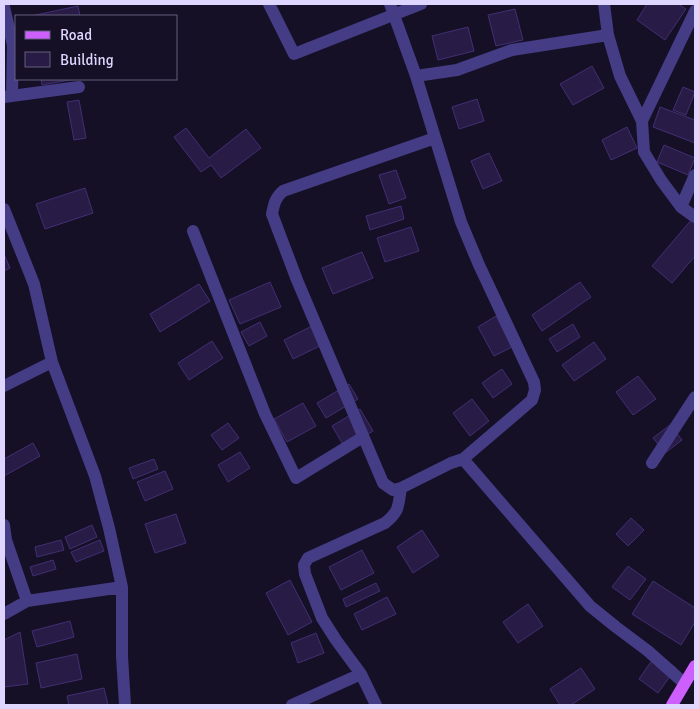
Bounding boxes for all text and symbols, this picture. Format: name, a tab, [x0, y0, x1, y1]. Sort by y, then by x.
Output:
legend	[15, 15, 178, 80]
text: Road	[60, 26, 92, 44]
text: Building	[60, 51, 114, 69]

